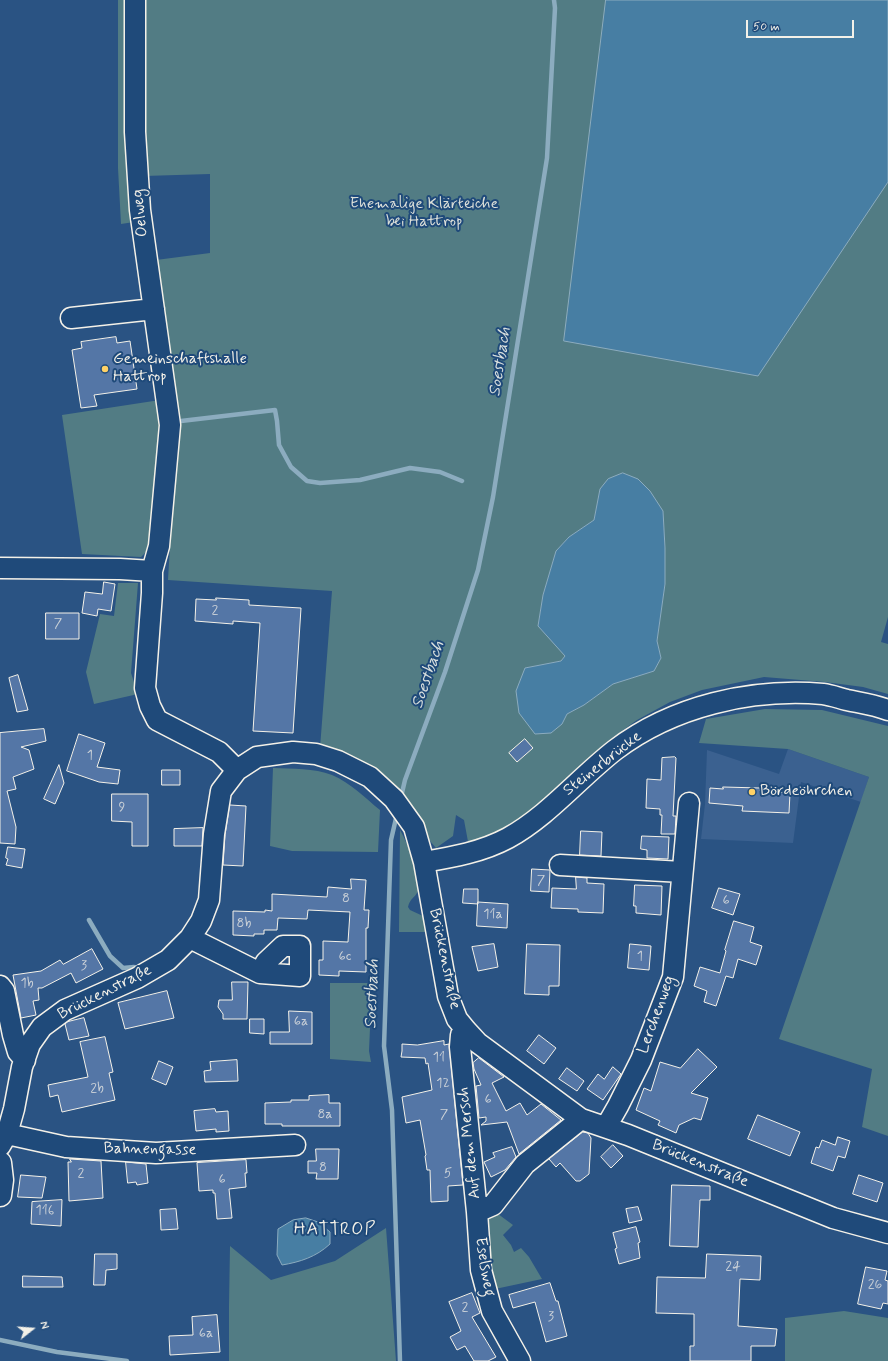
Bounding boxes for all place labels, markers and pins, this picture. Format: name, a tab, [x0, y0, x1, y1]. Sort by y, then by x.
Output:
place label: Gemeinschaftshalle Hattrop	[113, 350, 247, 388]
marker: Gemeinschaftshalle Hattrop	[100, 364, 110, 374]
place label: Bördeöhrchen	[760, 782, 852, 802]
marker: Bördeöhrchen	[747, 787, 757, 797]

